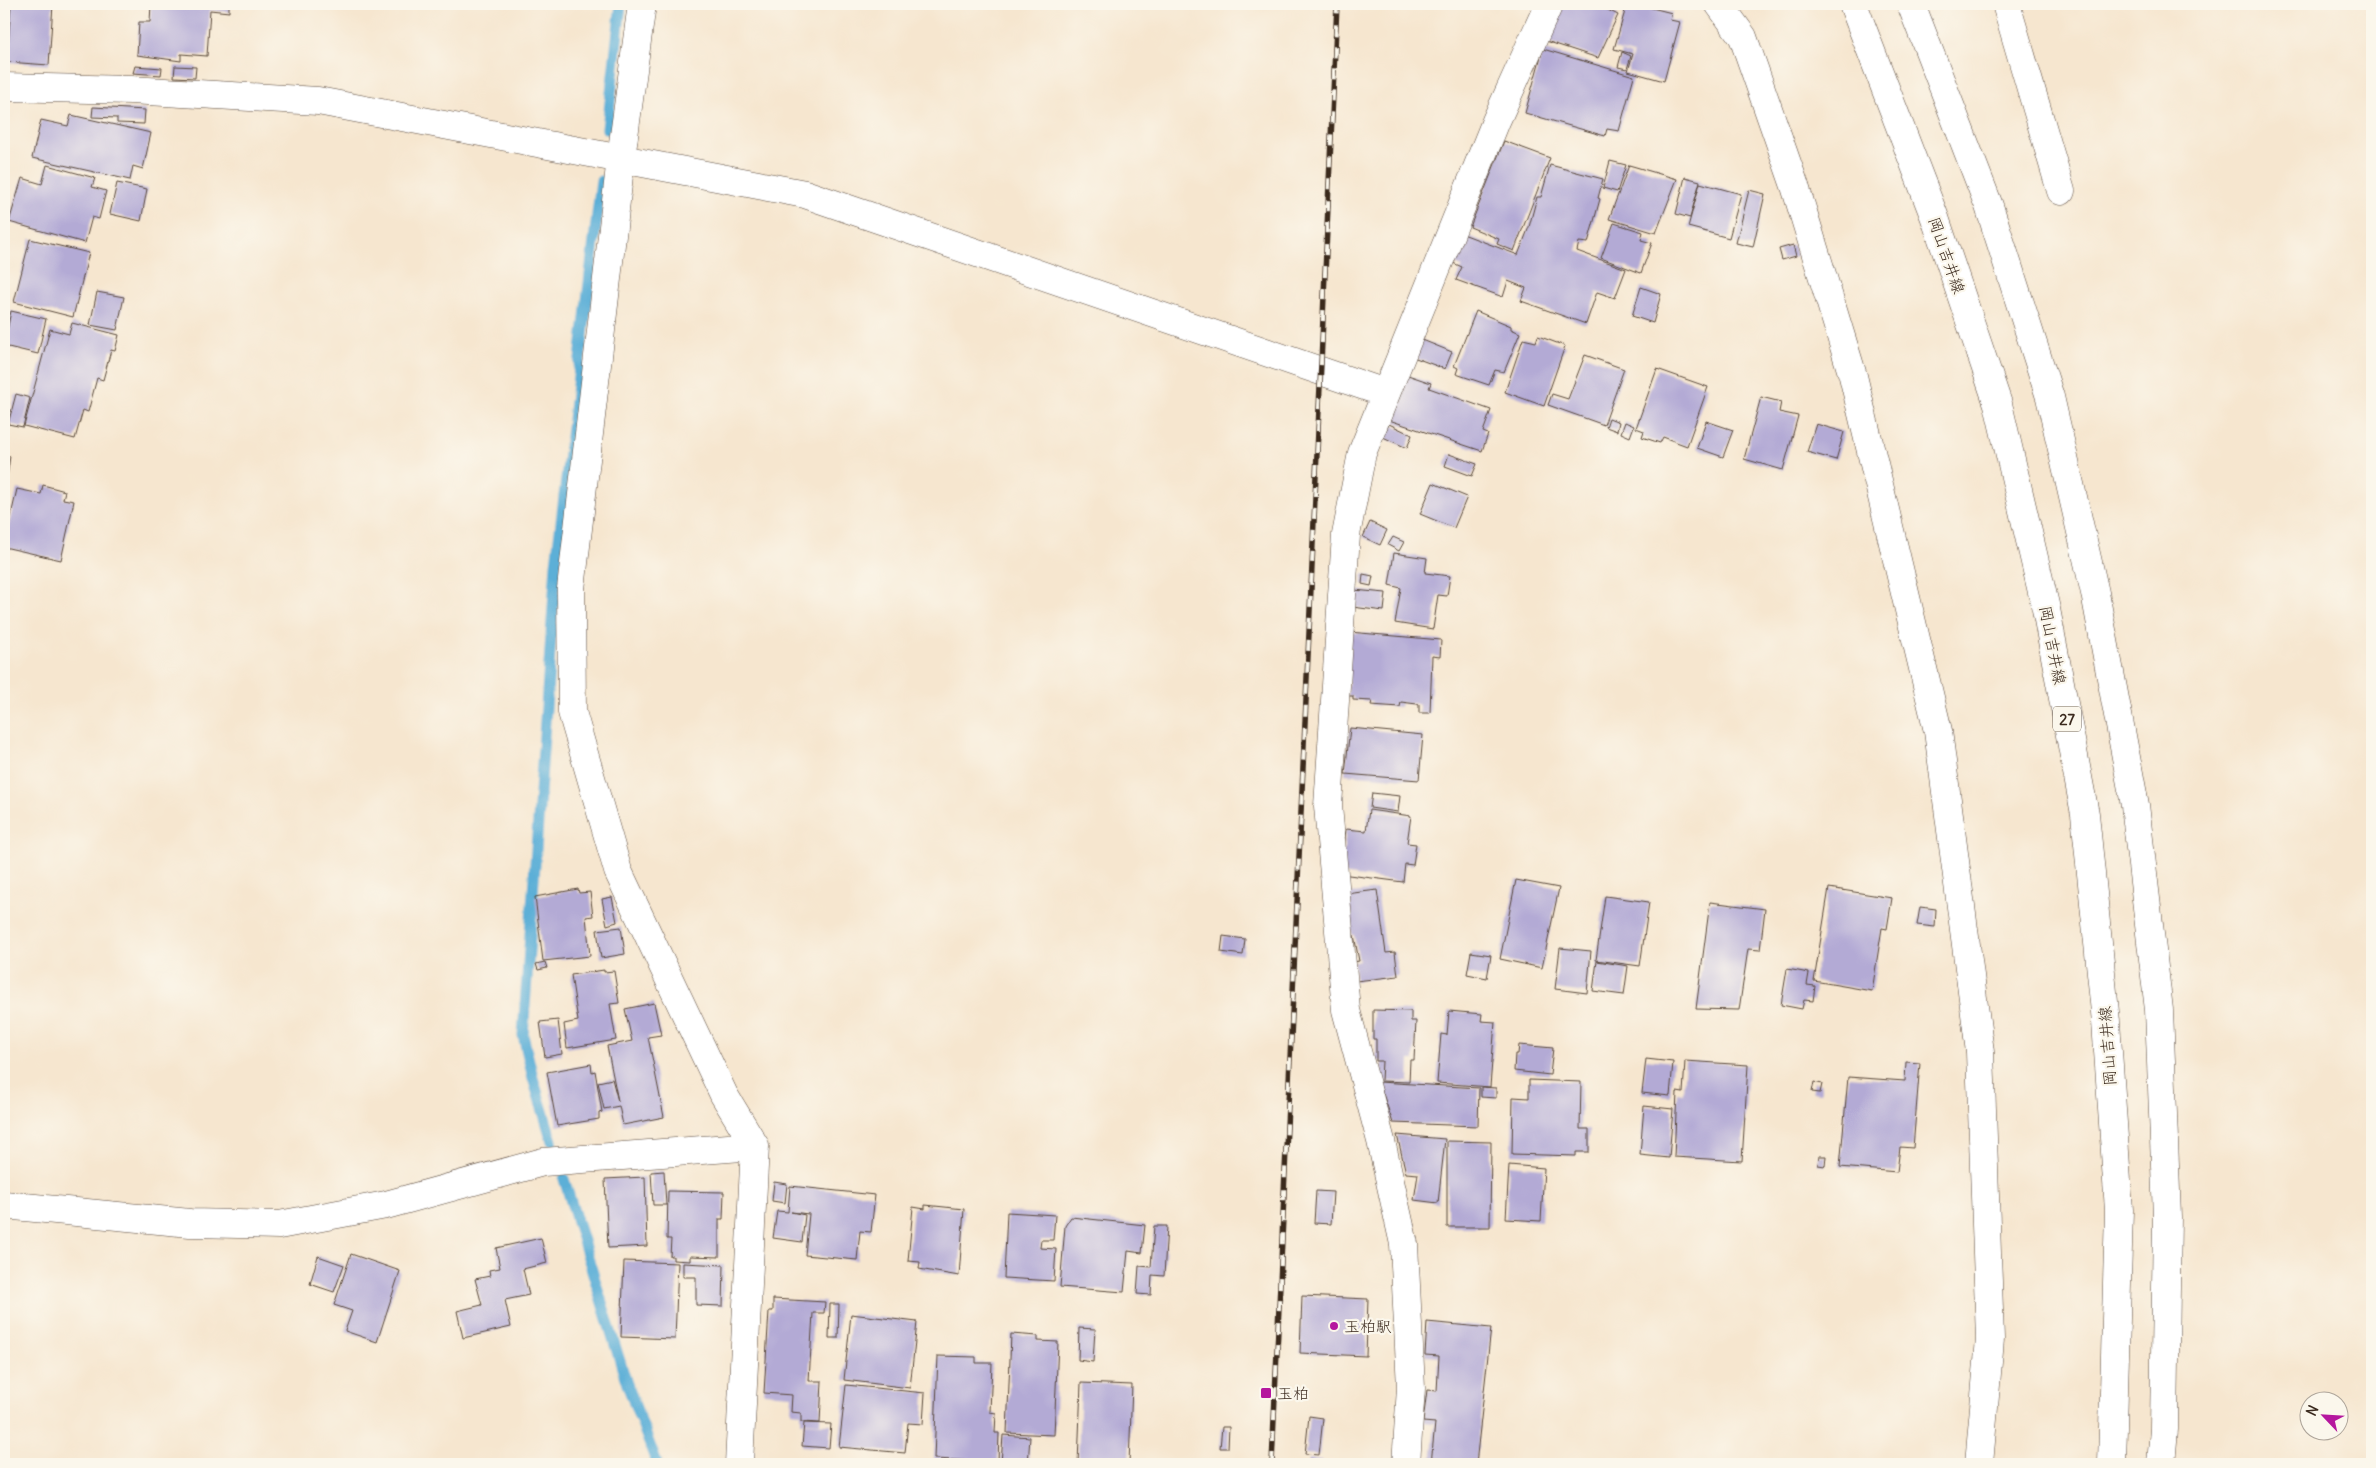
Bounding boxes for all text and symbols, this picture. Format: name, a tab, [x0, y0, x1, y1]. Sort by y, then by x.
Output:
street label: 岡山吉井線	[1925, 214, 1969, 296]
street label: 岡山吉井線	[2036, 604, 2070, 686]
road number: 27	[2053, 706, 2081, 732]
street label: 岡山吉井線	[2094, 1005, 2120, 1087]
place label: 玉柏駅	[1344, 1316, 1392, 1336]
marker: 玉柏駅	[1328, 1320, 1340, 1332]
place label: 玉柏	[1277, 1383, 1309, 1403]
marker: 玉柏	[1259, 1386, 1273, 1400]
north arrow	[2298, 1390, 2348, 1440]
text: N	[2302, 1402, 2322, 1419]

